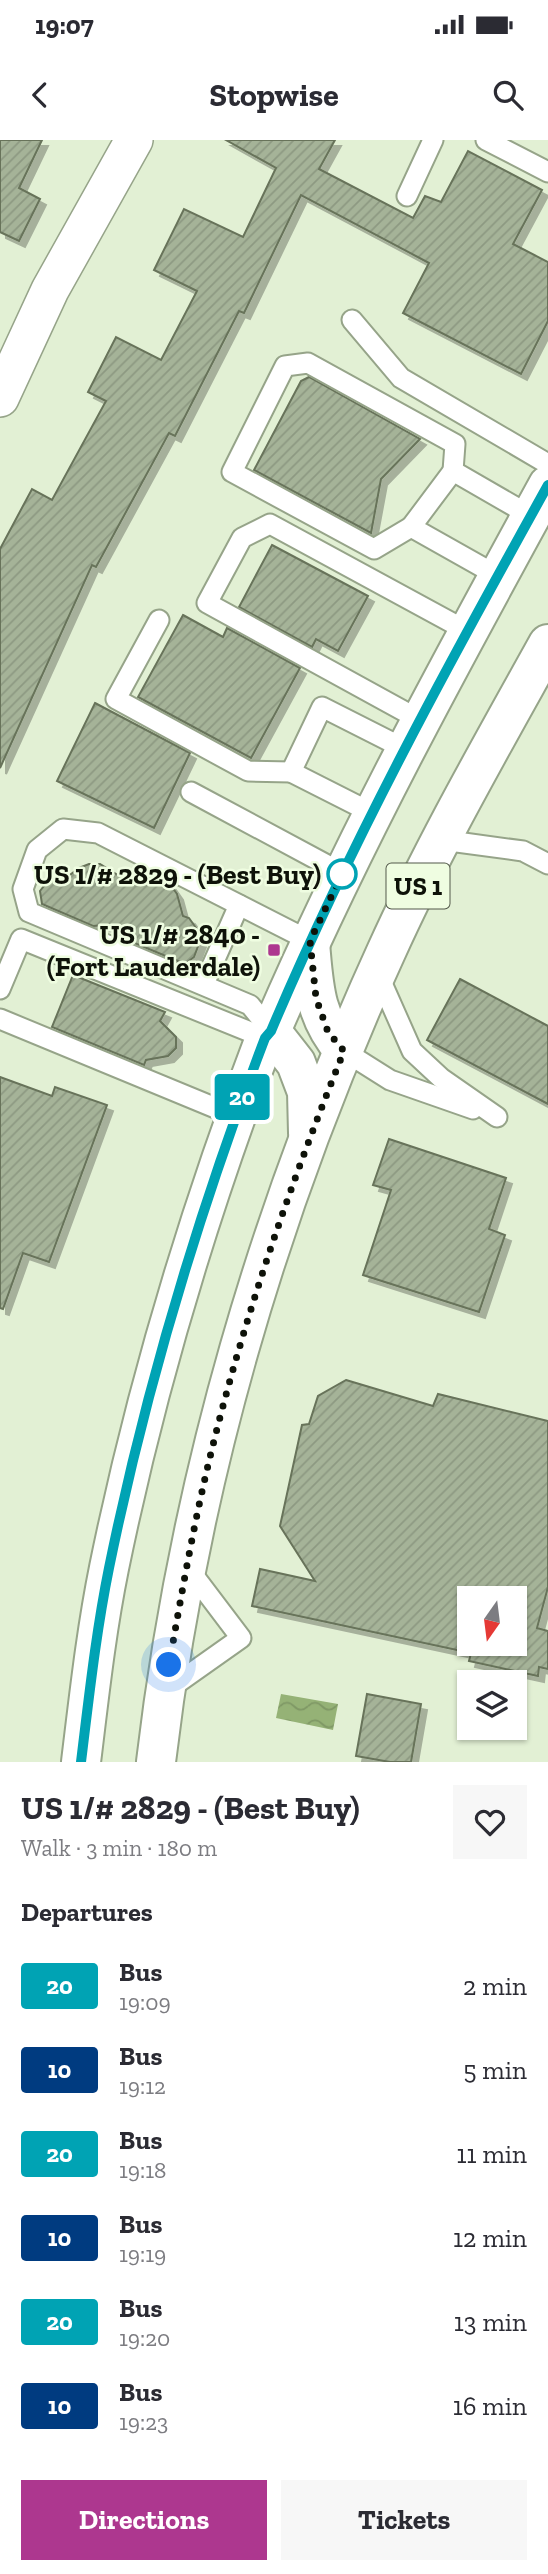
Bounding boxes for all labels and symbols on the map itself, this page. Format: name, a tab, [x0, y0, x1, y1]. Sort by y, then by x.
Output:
place label: US 1/# 2829 - (Best Buy)	[34, 858, 321, 891]
marker: US 1/# 2829 - (Best Buy)	[327, 859, 357, 889]
road number: US 1	[386, 864, 450, 908]
place label: US 1/# 2840 - (Fort Lauderdale)	[47, 918, 260, 983]
marker: US 1/# 2840 - (Fort Lauderdale)	[266, 942, 282, 958]
line badge: 20	[210, 1074, 274, 1120]
north arrow	[457, 1586, 527, 1656]
your location	[151, 1647, 186, 1682]

